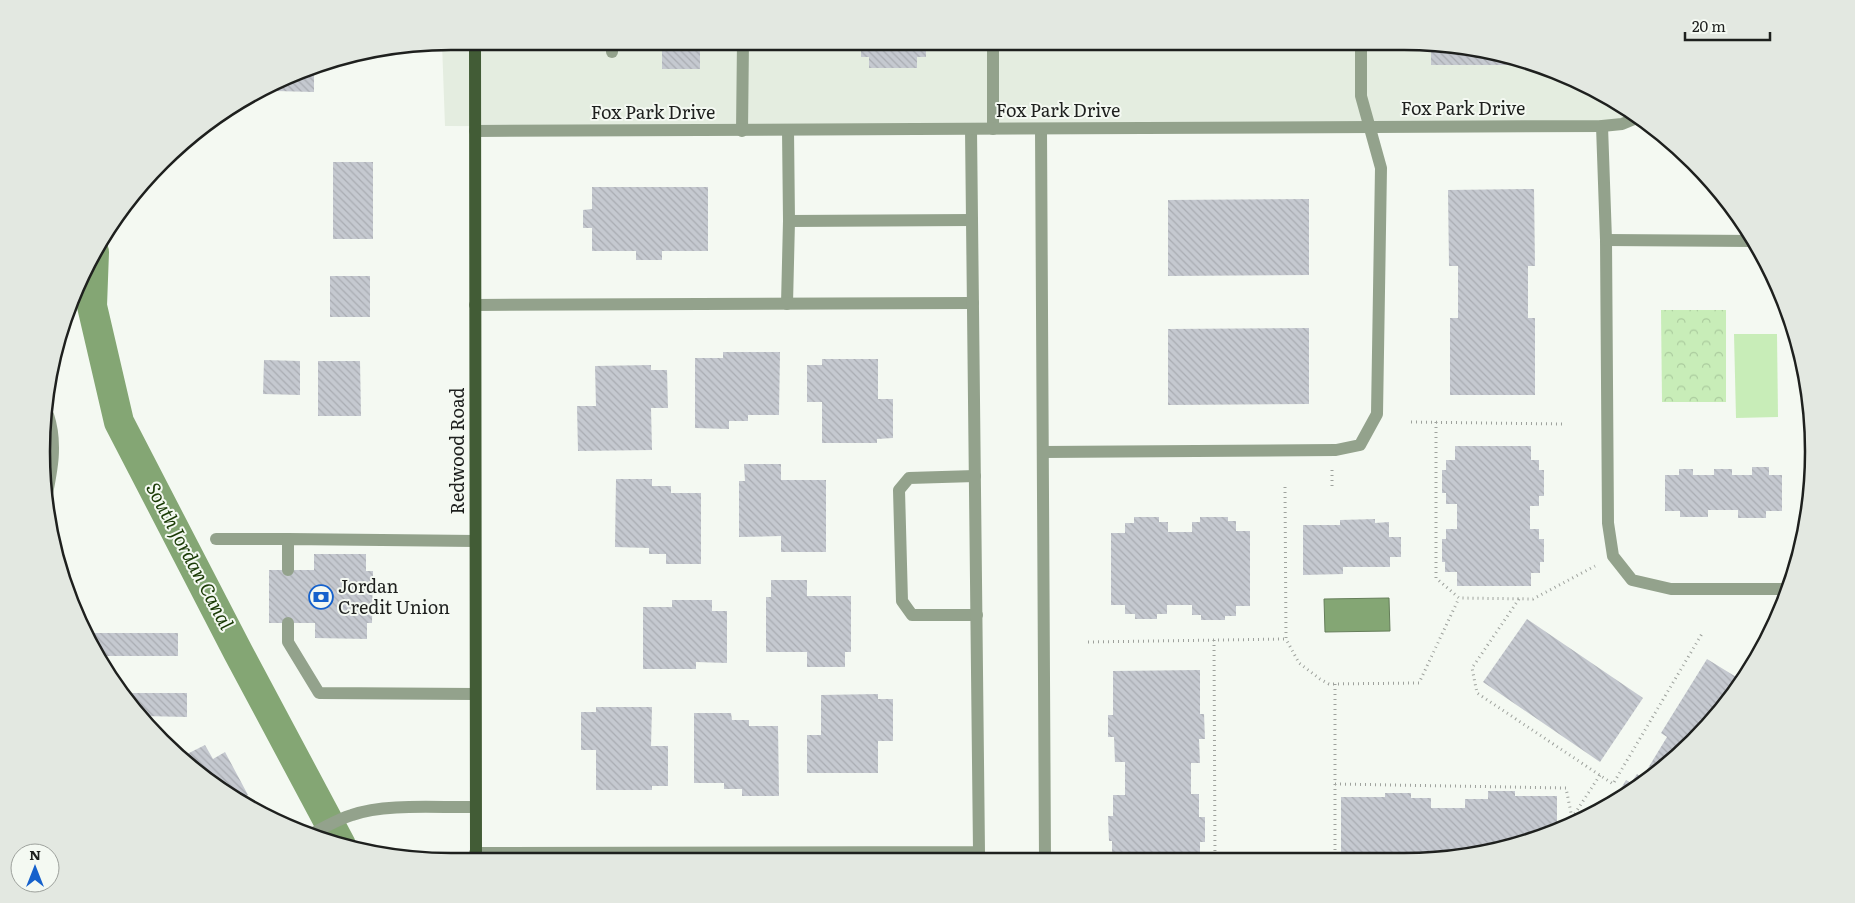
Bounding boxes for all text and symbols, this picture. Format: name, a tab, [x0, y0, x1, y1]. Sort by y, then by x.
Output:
scale bar	[1685, 10, 1770, 42]
text: 20 m	[1692, 14, 1726, 37]
street label: Fox Park Drive	[1401, 94, 1525, 121]
street label: Fox Park Drive	[996, 96, 1120, 123]
street label: Fox Park Drive	[591, 98, 715, 125]
street label: Redwood Road	[443, 387, 470, 515]
water label: South Jordan Canal	[140, 477, 242, 635]
place label: Jordan Credit Union	[338, 572, 450, 620]
bank icon: Jordan Credit Union	[308, 584, 334, 610]
north arrow	[10, 843, 60, 893]
text: N	[29, 844, 41, 864]

